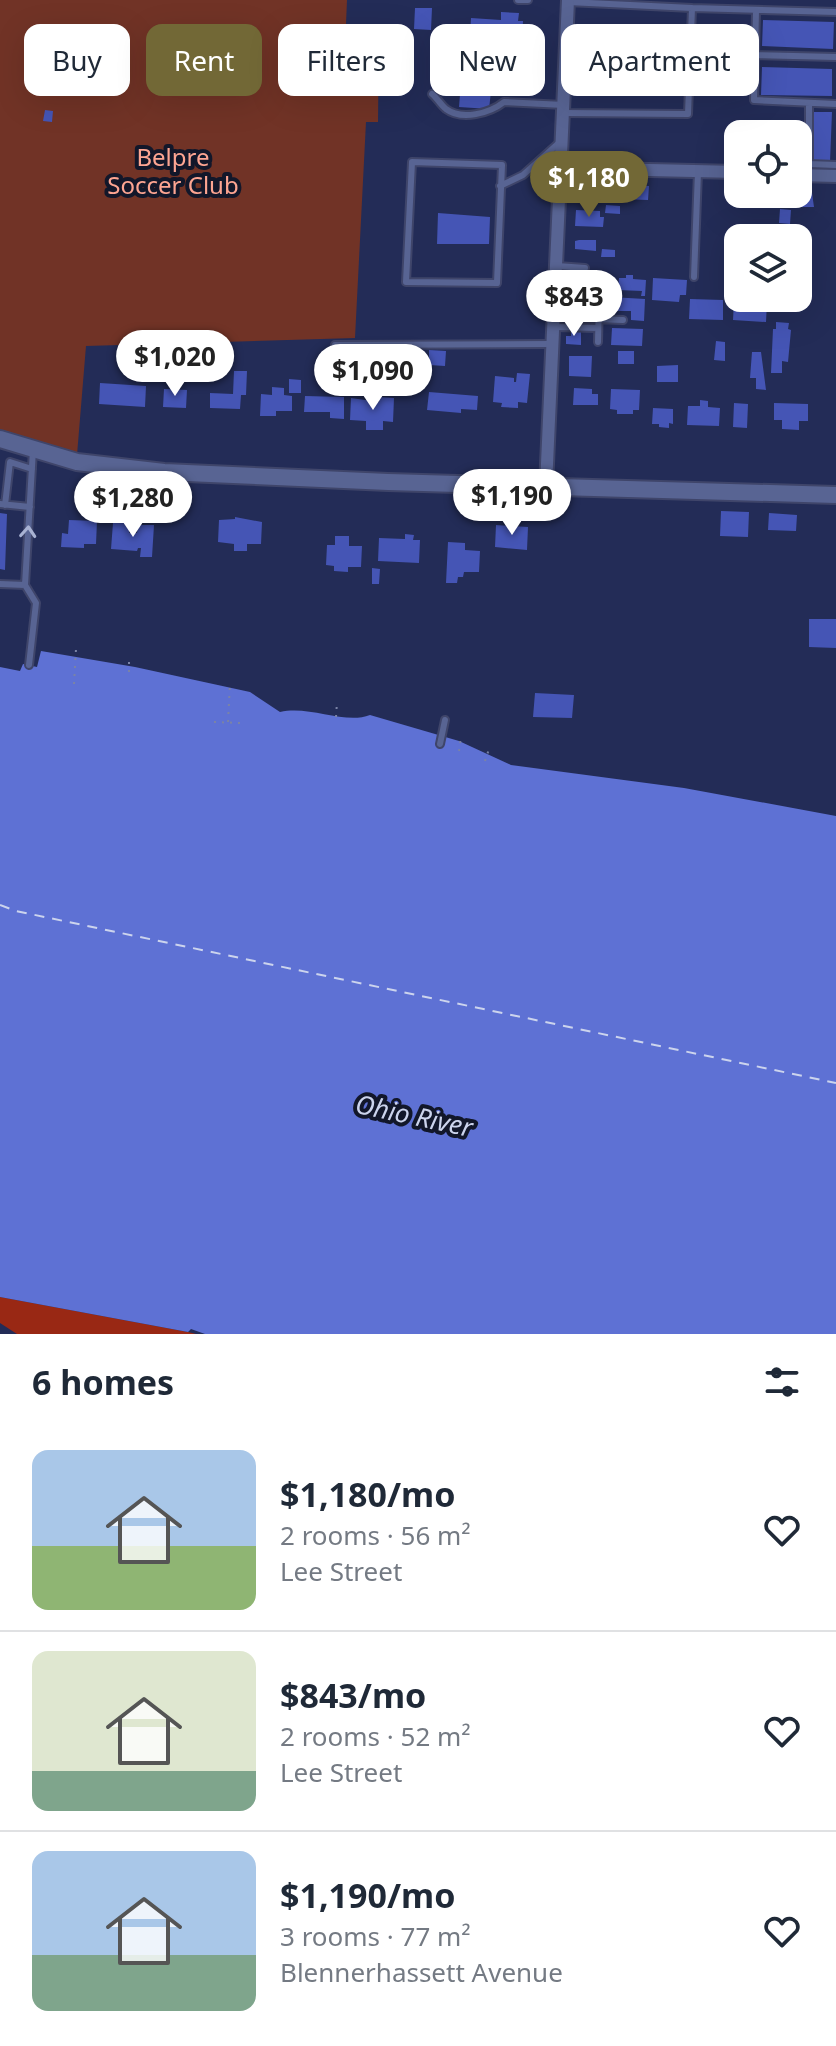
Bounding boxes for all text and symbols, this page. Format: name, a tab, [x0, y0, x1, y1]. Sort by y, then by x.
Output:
chip: Buy	[24, 24, 130, 96]
chip: Rent	[146, 24, 262, 96]
chip: Filters	[278, 24, 414, 96]
chip: New	[430, 24, 545, 96]
chip: Apartment	[561, 24, 759, 96]
map controls	[724, 120, 812, 312]
button: locate	[724, 120, 812, 208]
park label: Belpre Soccer Club	[107, 140, 239, 201]
pin: $1,180	[524, 151, 654, 219]
text: $1,180	[548, 159, 630, 195]
button: layers	[724, 224, 812, 312]
pin: $843	[527, 270, 621, 338]
text: $843	[544, 278, 604, 314]
pin: $1,020	[110, 330, 240, 398]
text: $1,020	[134, 338, 216, 374]
pin: $1,090	[308, 344, 438, 412]
text: $1,090	[332, 352, 414, 388]
pin: $1,190	[447, 469, 577, 537]
pin: $1,280	[68, 471, 198, 539]
text: $1,190	[471, 477, 553, 513]
text: $1,280	[92, 479, 174, 515]
one-way arrow	[19, 525, 36, 538]
water label: Ohio River	[352, 1085, 478, 1145]
text: 6 homes	[32, 1359, 174, 1405]
icon: filters	[760, 1360, 804, 1404]
text: $1,180/mo	[280, 1471, 455, 1517]
icon: home	[96, 1482, 192, 1578]
icon: heart	[760, 1508, 804, 1552]
text: 2 rooms · 56 m²	[280, 1517, 470, 1553]
text: Lee Street	[280, 1553, 402, 1589]
text: $843/mo	[280, 1672, 426, 1718]
icon: home	[96, 1683, 192, 1779]
icon: heart	[760, 1709, 804, 1753]
text: 2 rooms · 52 m²	[280, 1718, 470, 1754]
text: Lee Street	[280, 1754, 402, 1790]
text: $1,190/mo	[280, 1872, 455, 1918]
icon: home	[96, 1883, 192, 1979]
icon: heart	[760, 1909, 804, 1953]
text: 3 rooms · 77 m²	[280, 1918, 470, 1954]
text: Blennerhassett Avenue	[280, 1954, 563, 1990]

